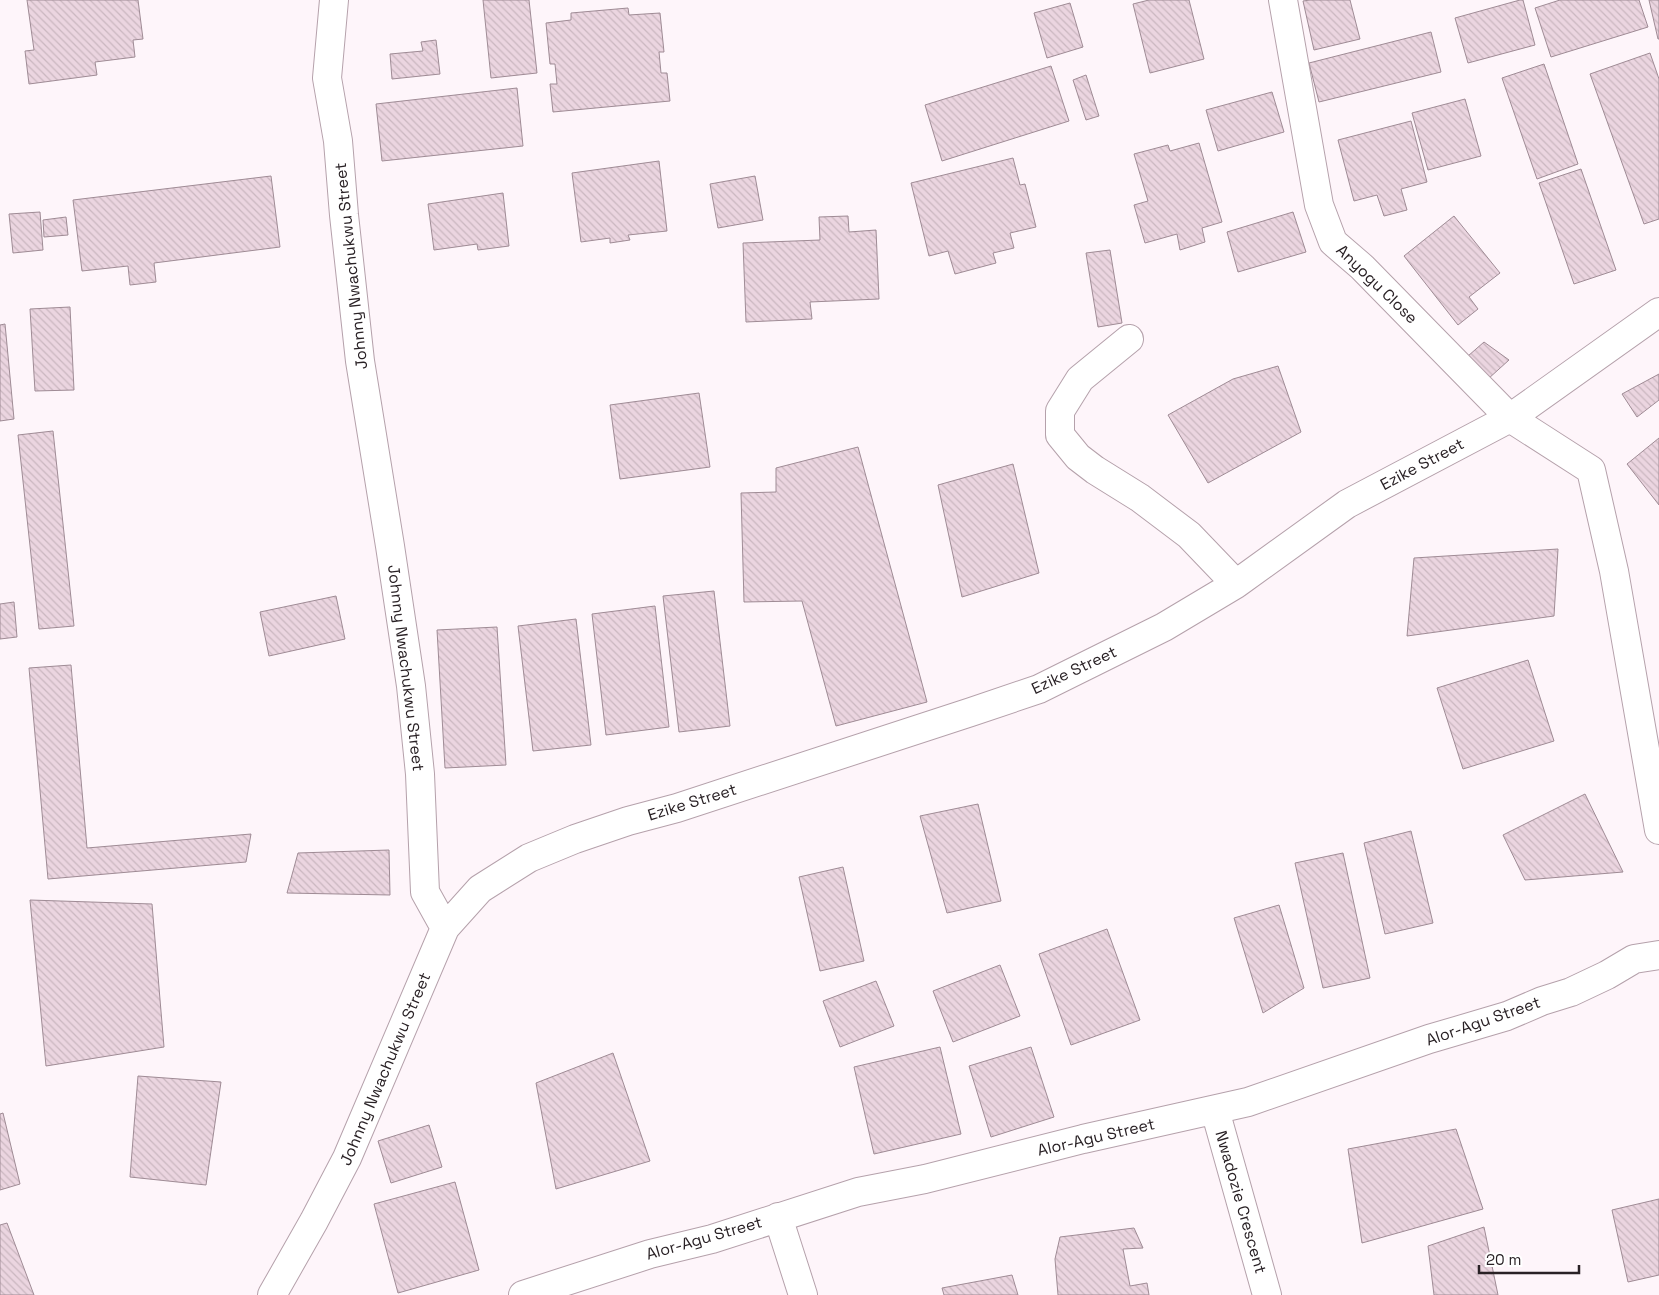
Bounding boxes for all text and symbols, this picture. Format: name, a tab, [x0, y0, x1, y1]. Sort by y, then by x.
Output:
street label: Johnny Nwachukwu Street	[330, 162, 372, 370]
street label: Anyogu Close	[1332, 240, 1422, 328]
street label: Ezike Street	[1376, 433, 1468, 495]
street label: Johnny Nwachukwu Street	[383, 564, 429, 772]
street label: Ezike Street	[1028, 641, 1120, 699]
street label: Ezike Street	[645, 779, 739, 825]
street label: Johnny Nwachukwu Street	[335, 969, 435, 1169]
street label: Alor-Agu Street	[1423, 992, 1543, 1050]
street label: Alor-Agu Street	[1035, 1113, 1157, 1161]
street label: Nwadozie Crescent	[1211, 1128, 1271, 1276]
street label: Alor-Agu Street	[644, 1211, 764, 1265]
scale bar	[1479, 1242, 1579, 1274]
text: 20 m	[1486, 1250, 1521, 1269]

